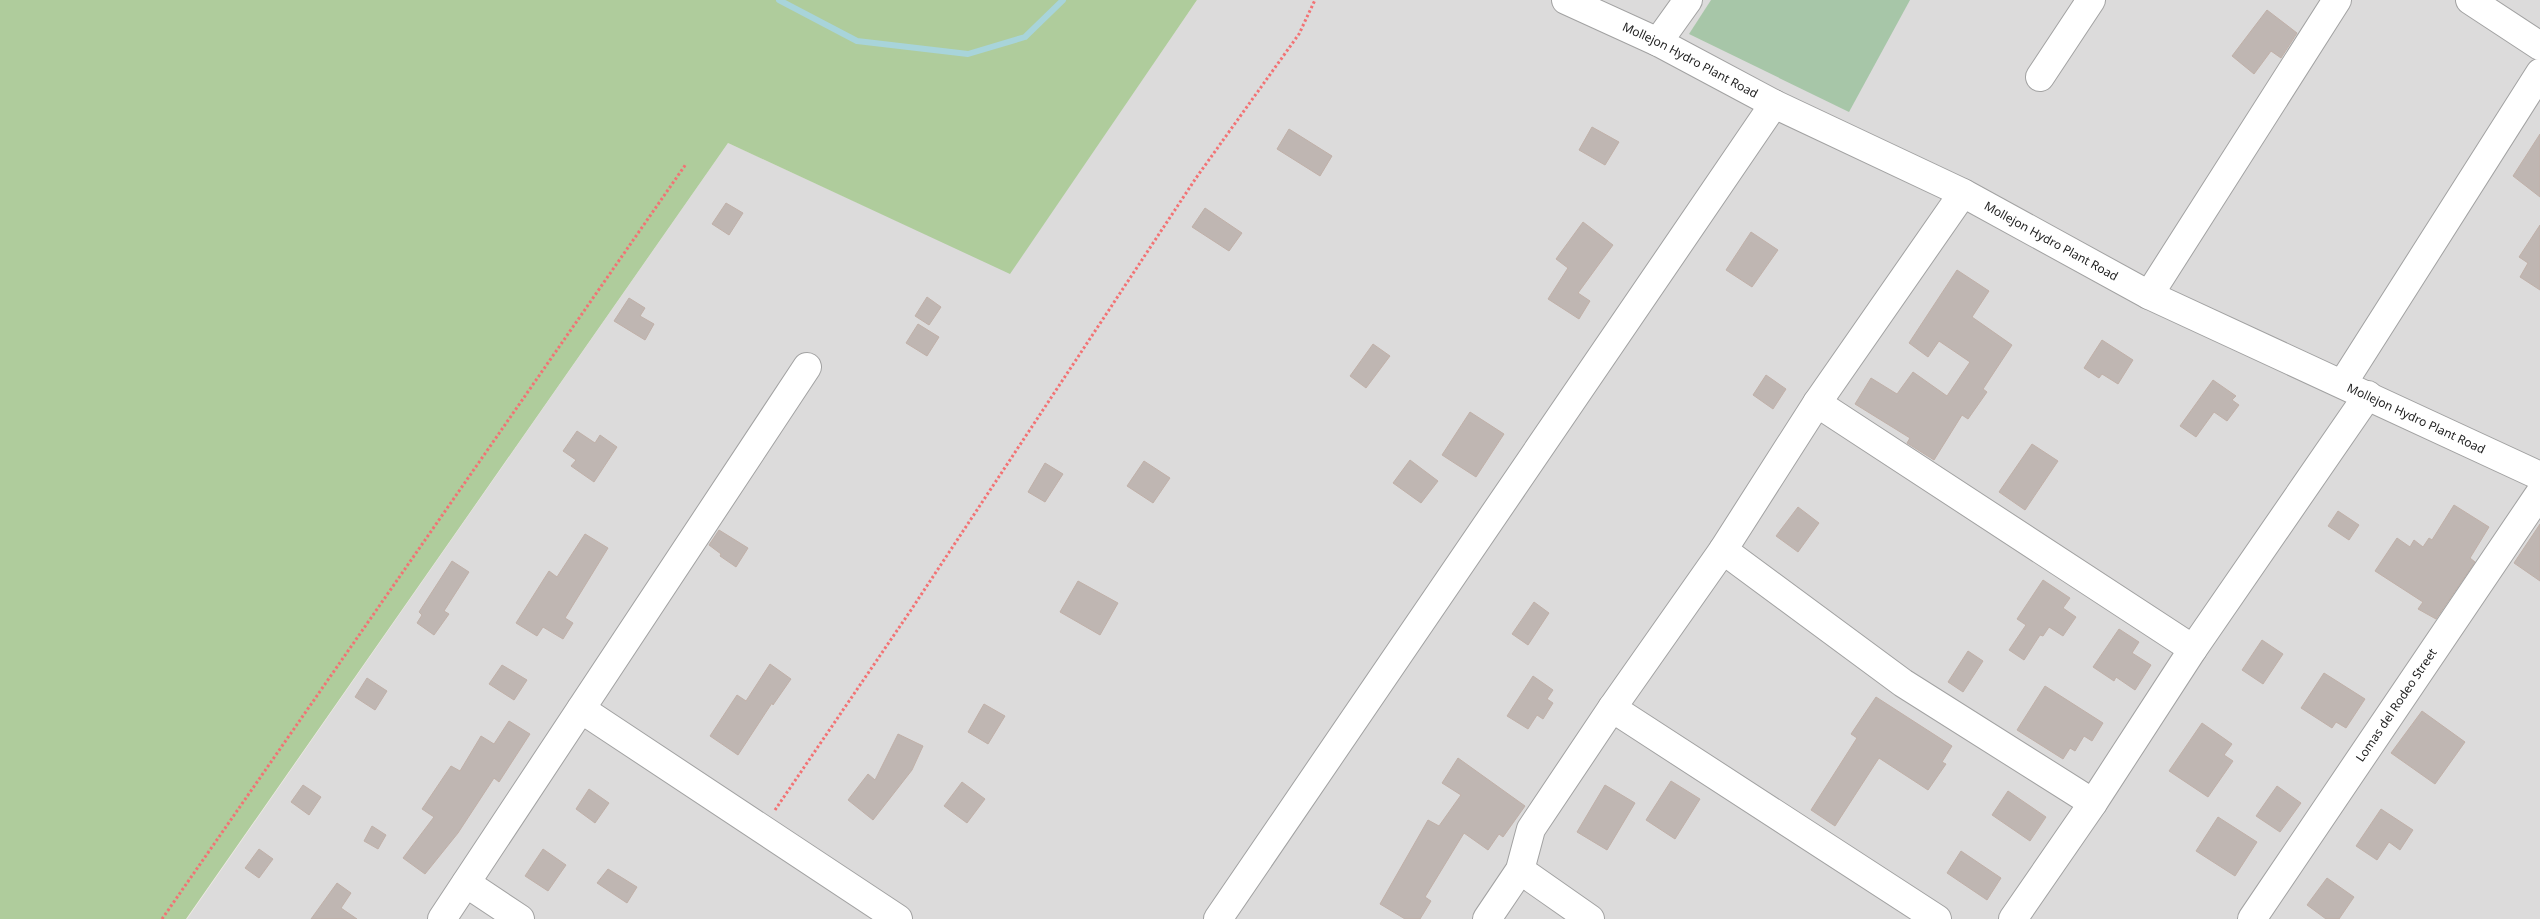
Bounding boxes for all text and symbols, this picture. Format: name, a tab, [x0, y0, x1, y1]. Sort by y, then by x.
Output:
street label: Mollejon Hydro Plant Road	[1620, 18, 1761, 102]
street label: Mollejon Hydro Plant Road	[1981, 197, 2121, 284]
street label: Mollejon Hydro Plant Road	[2344, 379, 2488, 457]
street label: Lomas del Rodeo Street	[2352, 644, 2441, 765]

